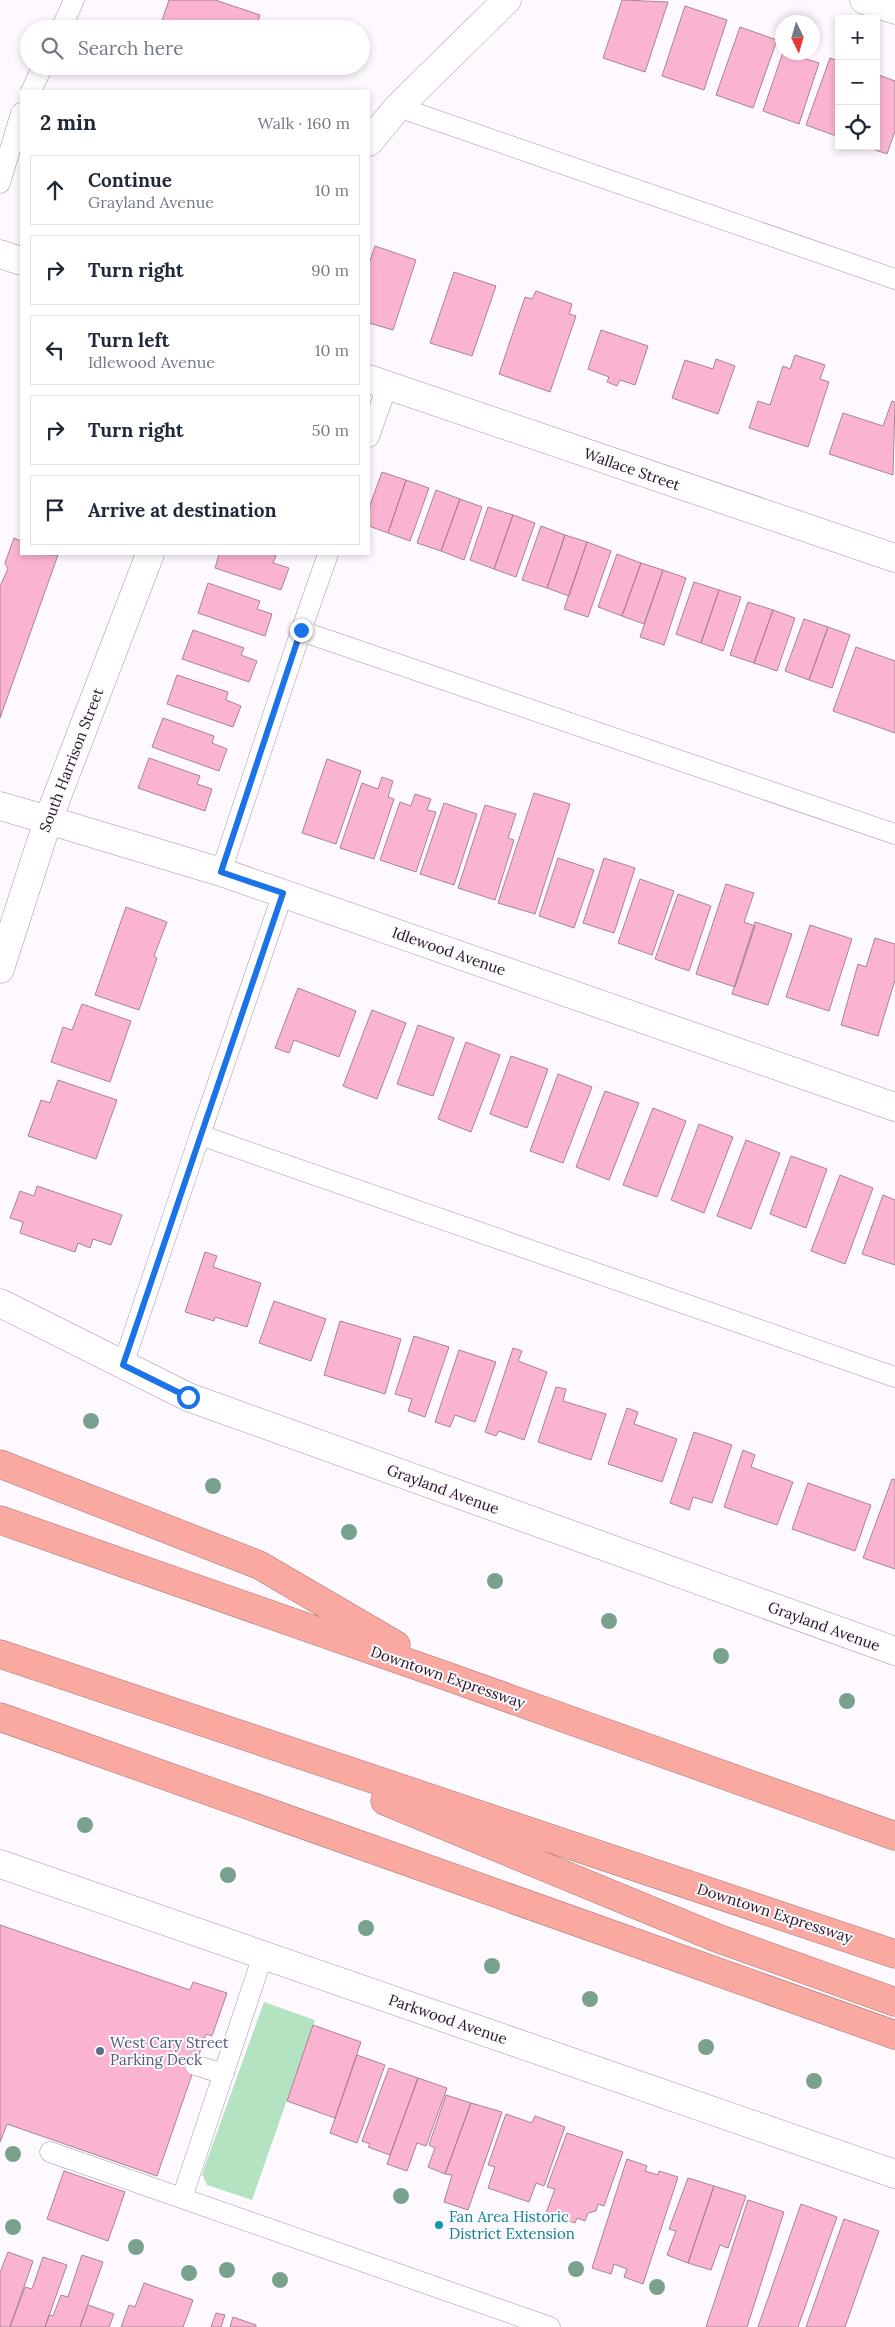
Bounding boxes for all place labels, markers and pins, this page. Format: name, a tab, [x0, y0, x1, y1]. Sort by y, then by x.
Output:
place label: West Cary Street Parking Deck	[110, 2033, 229, 2069]
marker: West Cary Street Parking Deck	[94, 2045, 106, 2057]
place label: Fan Area Historic District Extension	[449, 2207, 575, 2243]
marker: Fan Area Historic District Extension	[433, 2219, 445, 2231]

